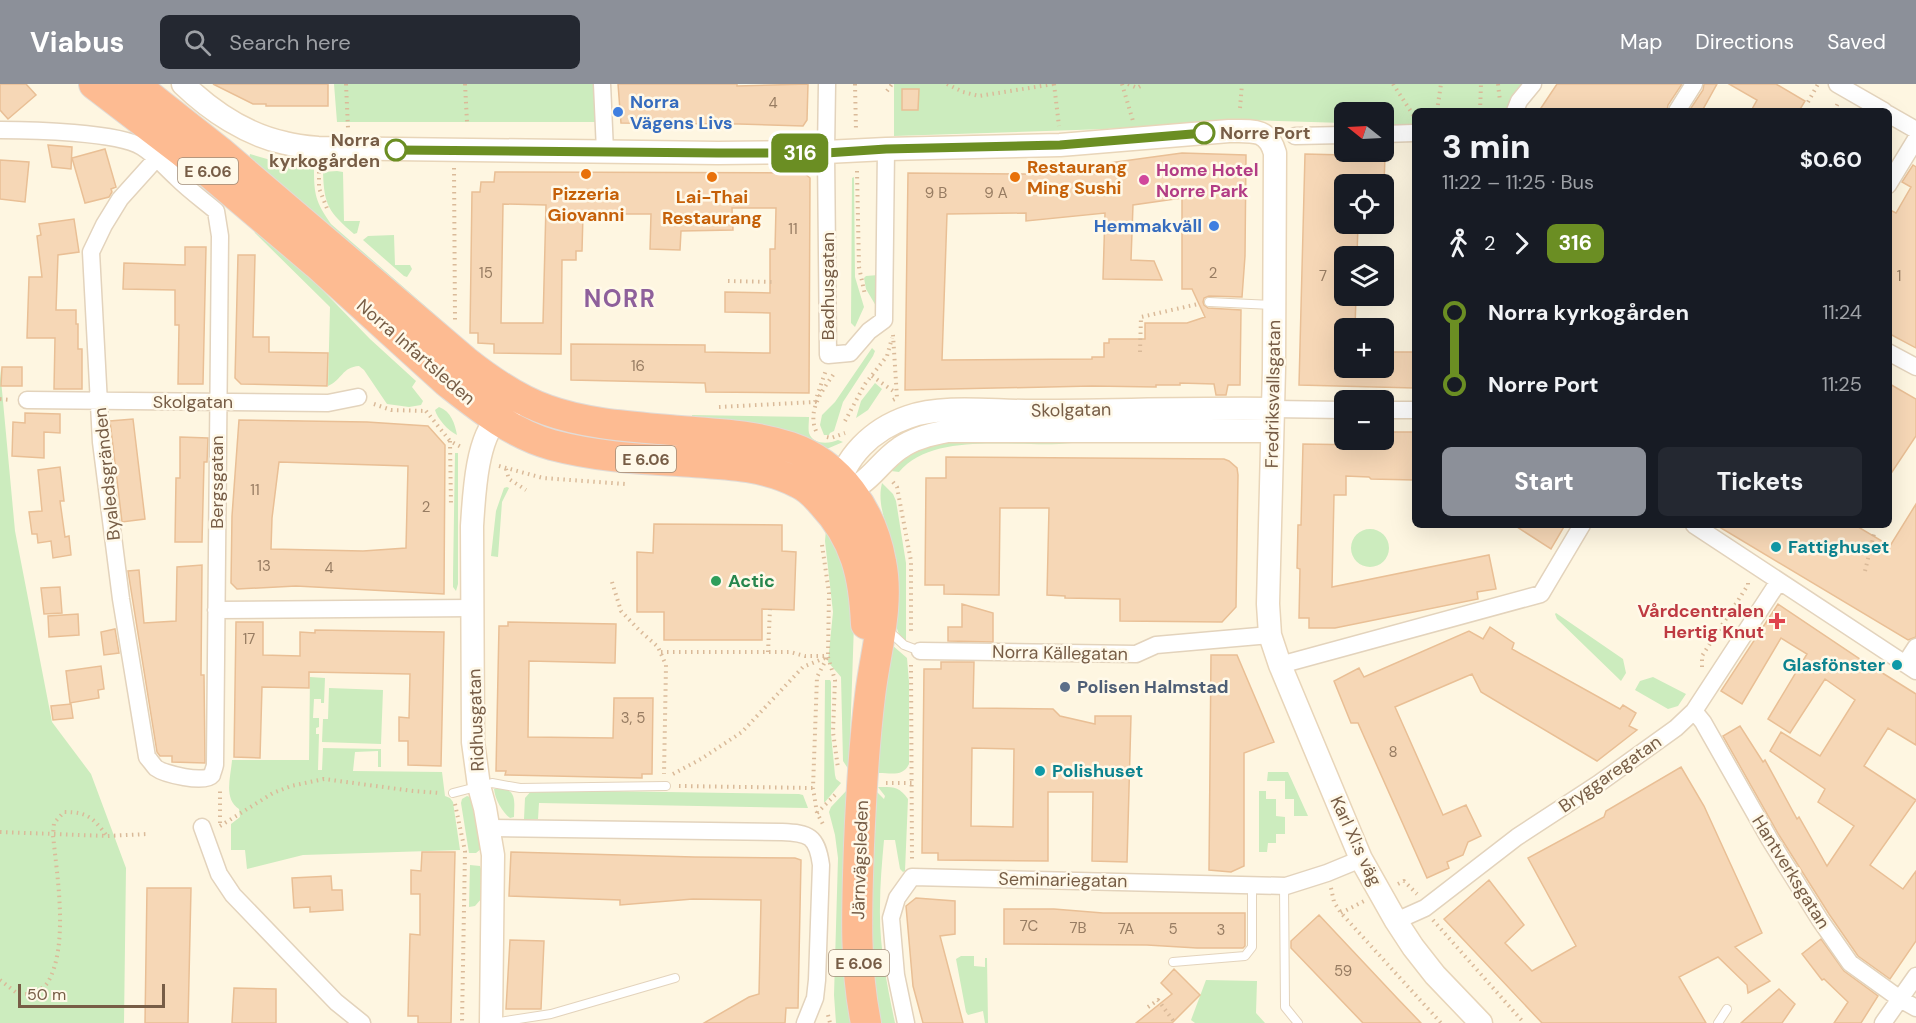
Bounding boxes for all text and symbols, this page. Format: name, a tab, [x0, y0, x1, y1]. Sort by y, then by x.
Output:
search box	[160, 15, 580, 69]
text: Viabus	[30, 24, 124, 61]
icon: search	[181, 26, 214, 59]
text: Search here	[229, 28, 351, 57]
text: Map	[1620, 28, 1662, 56]
text: Directions	[1695, 28, 1794, 56]
text: Saved	[1827, 28, 1886, 56]
place label: Norra Vägens Livs	[630, 90, 733, 135]
house number: 4	[768, 93, 778, 113]
north arrow	[1334, 102, 1394, 162]
map controls	[1334, 102, 1394, 450]
marker: Norra Vägens Livs	[611, 105, 625, 119]
place label: Norre Port	[1220, 121, 1311, 145]
marker: Norre Port	[1193, 122, 1215, 144]
text: 3 min	[1442, 125, 1530, 168]
place label: Norra kyrkogården	[269, 128, 380, 173]
line badge: 316	[766, 134, 834, 172]
marker: Norra kyrkogården	[385, 139, 407, 161]
text: 316	[783, 139, 817, 167]
text: $0.60	[1800, 145, 1862, 174]
place label: Restaurang Ming Sushi	[1027, 155, 1127, 200]
road number: E 6.06	[178, 158, 238, 184]
place label: Home Hotel Norre Park	[1156, 158, 1259, 203]
marker: Pizzeria Giovanni	[579, 167, 593, 181]
text: 11:22 – 11:25 · Bus	[1442, 169, 1594, 195]
marker: Lai-Thai Restaurang	[705, 170, 719, 184]
marker: Restaurang Ming Sushi	[1008, 170, 1022, 184]
marker: Home Hotel Norre Park	[1137, 173, 1151, 187]
button: locate	[1334, 174, 1394, 234]
place label: Pizzeria Giovanni	[548, 182, 624, 227]
house number: 9 B	[925, 183, 947, 203]
house number: 9 A	[984, 183, 1008, 203]
place label: Lai-Thai Restaurang	[662, 185, 762, 230]
place label: Hemmakväll	[1094, 214, 1202, 238]
house number: 11	[788, 219, 798, 239]
marker: Hemmakväll	[1207, 219, 1221, 233]
icon: walk	[1442, 227, 1475, 260]
icon: forward	[1505, 227, 1538, 260]
text: 316	[1559, 229, 1592, 257]
text: 2	[1484, 230, 1496, 256]
street label: Badhusgatan	[816, 232, 840, 340]
button: layers	[1334, 246, 1394, 306]
house number: 15	[479, 263, 493, 283]
house number: 2	[1209, 263, 1217, 283]
house number: 7	[1319, 266, 1327, 286]
house number: 1	[1897, 266, 1901, 286]
district label: NORR	[584, 283, 656, 314]
street label: Norra Infartsleden	[352, 294, 480, 410]
text: Norra kyrkogården	[1488, 298, 1689, 327]
text: 11:24	[1822, 299, 1862, 325]
button: +	[1334, 318, 1394, 378]
street label: Fredriksvallsgatan	[1260, 320, 1286, 468]
house number: 16	[631, 356, 645, 376]
text: Norre Port	[1488, 370, 1599, 399]
text: 11:25	[1822, 371, 1862, 397]
street label: Skolgatan	[153, 390, 233, 414]
button: −	[1334, 390, 1394, 450]
street label: Skolgatan	[1031, 397, 1111, 423]
street label: Byaledsgränden	[88, 406, 126, 542]
street label: Bergsgatan	[205, 435, 229, 529]
road number: E 6.06	[616, 446, 676, 472]
button: Start	[1442, 447, 1646, 516]
button: Tickets	[1658, 447, 1862, 516]
house number: 11	[250, 480, 260, 500]
house number: 2	[422, 497, 430, 517]
place label: Fattighuset	[1788, 535, 1889, 559]
marker: Fattighuset	[1769, 540, 1783, 554]
house number: 13	[257, 556, 271, 576]
house number: 4	[324, 558, 334, 578]
place label: Actic	[728, 569, 775, 593]
marker: Actic	[709, 574, 723, 588]
place label: Vårdcentralen Hertig Knut	[1638, 599, 1764, 644]
marker: Vårdcentralen Hertig Knut	[1768, 612, 1786, 630]
house number: 17	[243, 629, 255, 649]
street label: Norra Källegatan	[992, 640, 1128, 666]
place label: Glasfönster	[1783, 653, 1885, 677]
marker: Glasfönster	[1890, 658, 1904, 672]
street label: Ridhusgatan	[462, 668, 490, 772]
place label: Polisen Halmstad	[1077, 675, 1229, 699]
marker: Polisen Halmstad	[1058, 680, 1072, 694]
house number: 3, 5	[621, 708, 645, 728]
street label: Bryggaregatan	[1554, 730, 1666, 818]
house number: 8	[1388, 742, 1398, 762]
place label: Polishuset	[1052, 759, 1143, 783]
marker: Polishuset	[1033, 764, 1047, 778]
street label: Karl XI:s väg	[1325, 792, 1387, 890]
street label: Järnvägsleden	[846, 800, 874, 920]
street label: Hantverksgatan	[1746, 811, 1836, 933]
street label: Seminariegatan	[998, 867, 1128, 893]
house number: 7C	[1020, 916, 1038, 936]
house number: 7B	[1069, 918, 1087, 938]
house number: 7A	[1118, 919, 1134, 939]
house number: 5	[1168, 919, 1178, 939]
house number: 3	[1217, 920, 1225, 940]
road number: E 6.06	[829, 950, 889, 976]
house number: 59	[1334, 961, 1352, 981]
scale bar	[18, 981, 165, 1008]
text: 50 m	[27, 984, 66, 1005]

